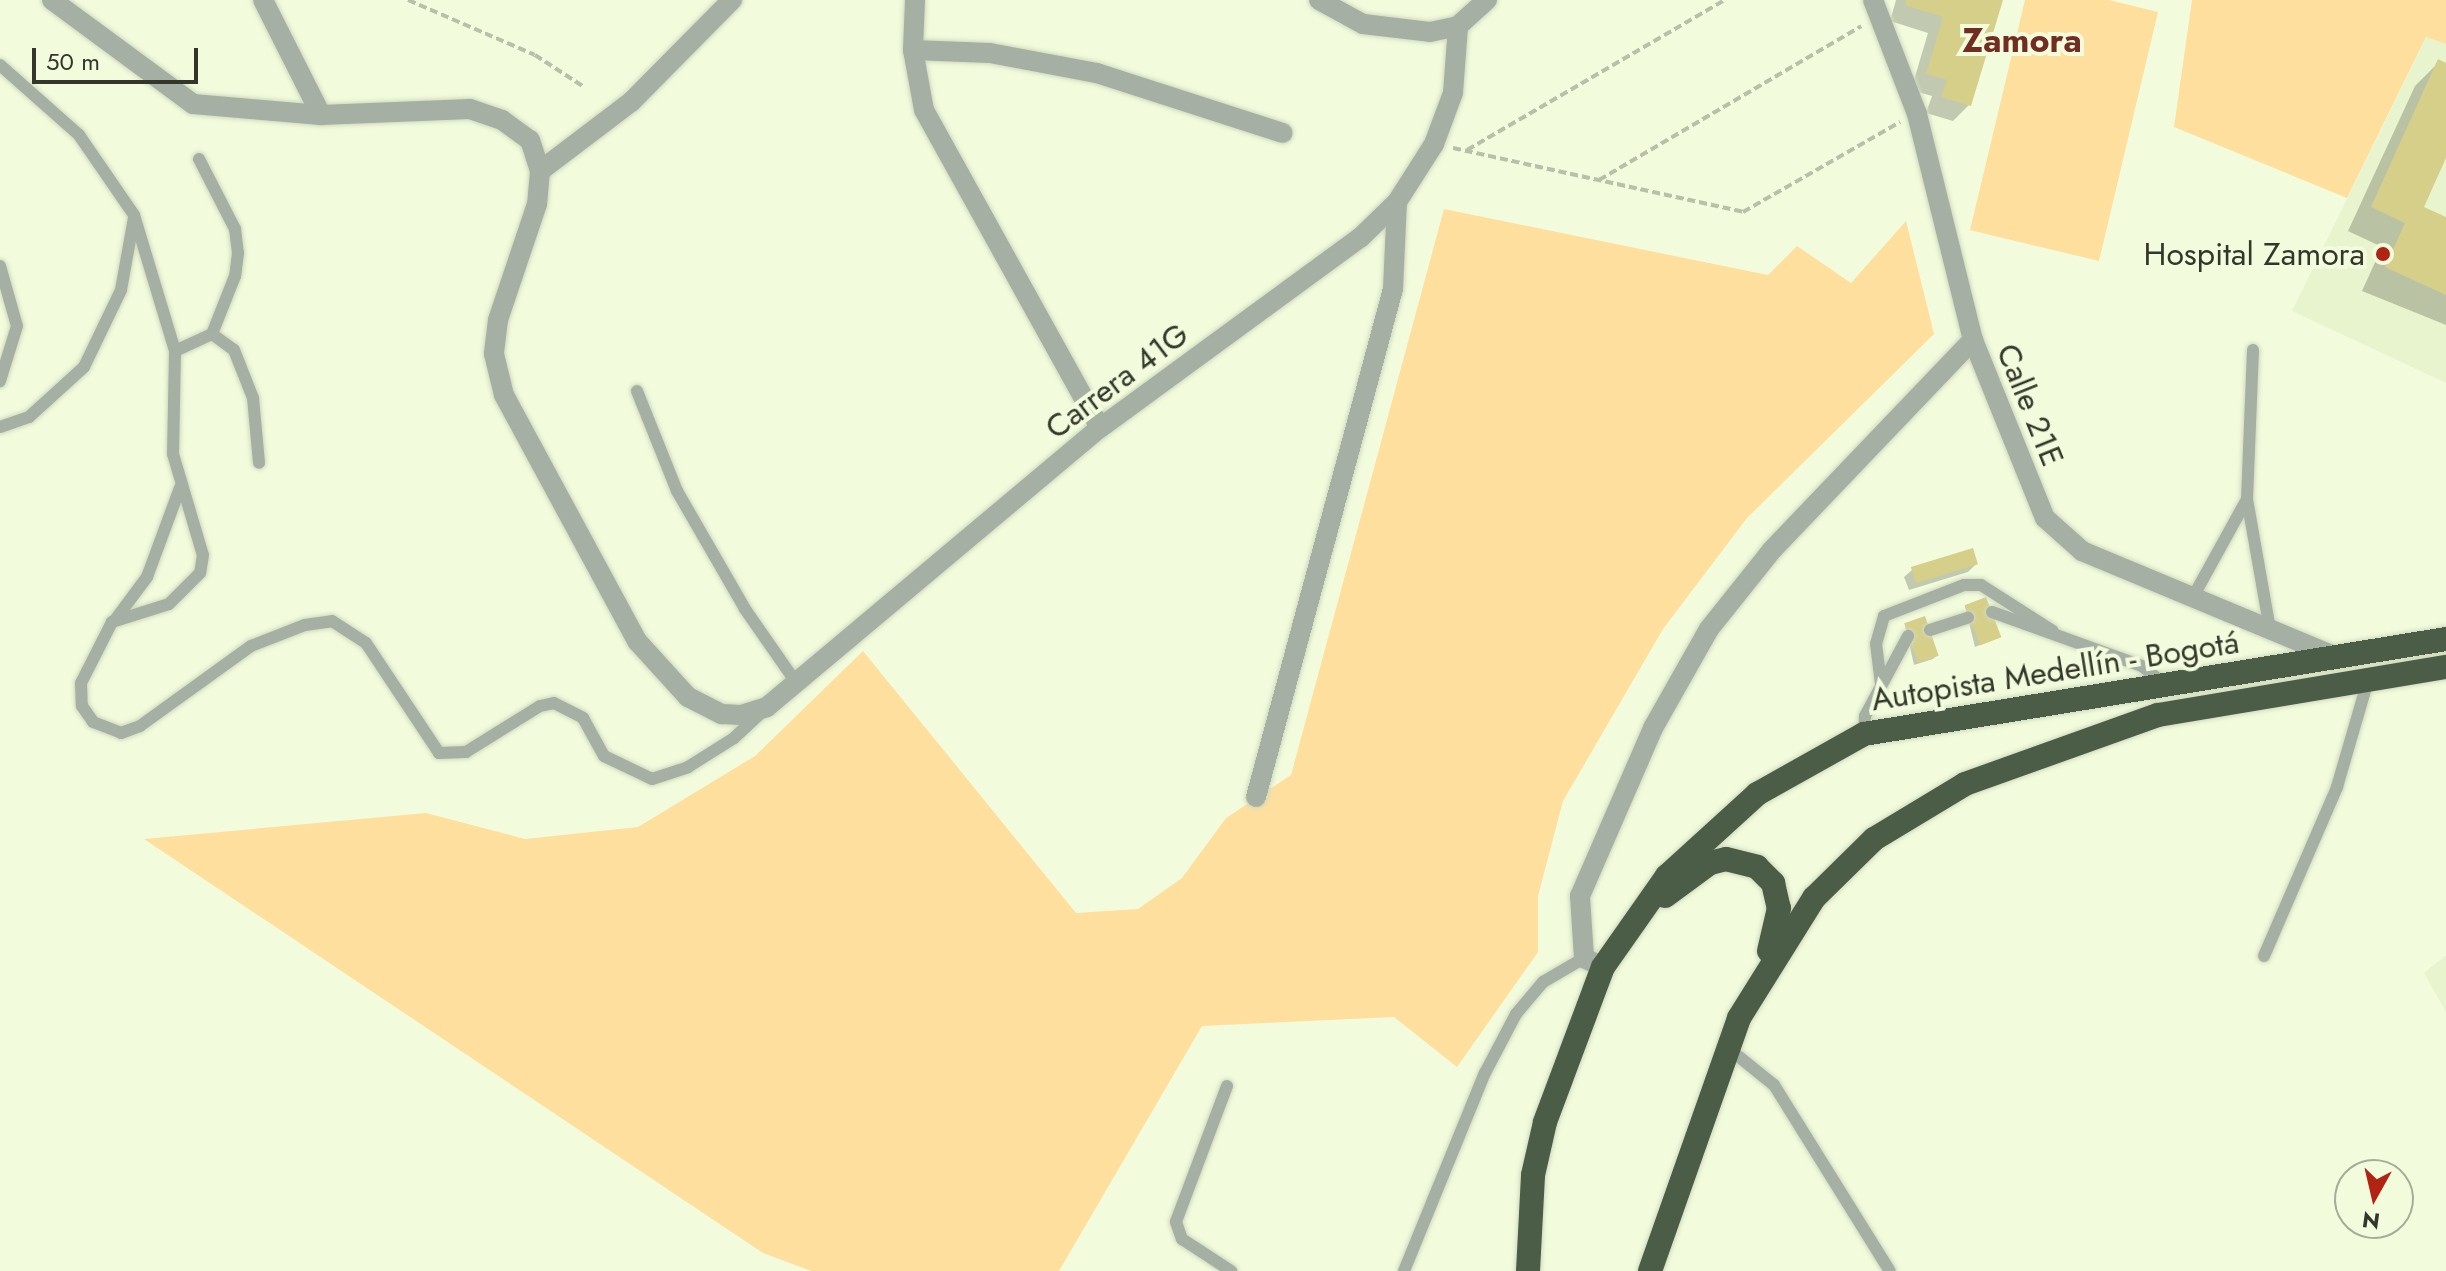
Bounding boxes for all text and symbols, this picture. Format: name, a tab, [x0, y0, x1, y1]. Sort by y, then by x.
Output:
district label: Zamora	[1962, 21, 2082, 61]
scale bar	[36, 32, 202, 82]
text: 50 m	[46, 44, 100, 79]
place label: Hospital Zamora	[2144, 235, 2365, 273]
marker: Hospital Zamora	[2372, 243, 2394, 265]
street label: Carrera 41G	[1038, 315, 1196, 447]
street label: Calle 21E	[1988, 338, 2072, 472]
street label: Autopista Medellín - Bogotá	[1868, 623, 2242, 719]
north arrow	[2334, 1159, 2414, 1239]
text: N	[2360, 1204, 2382, 1238]

